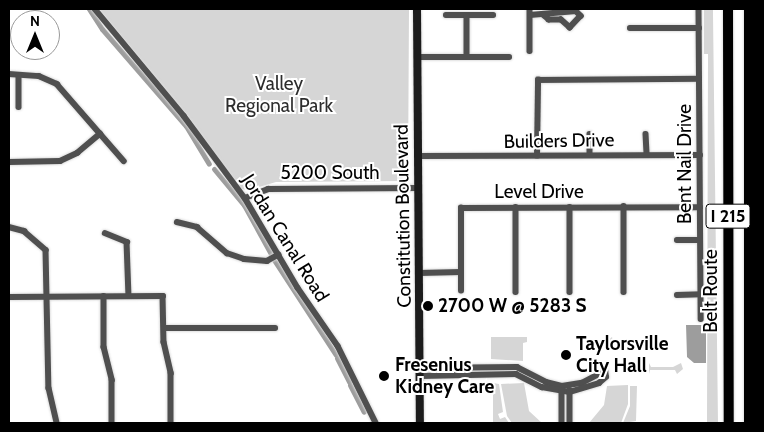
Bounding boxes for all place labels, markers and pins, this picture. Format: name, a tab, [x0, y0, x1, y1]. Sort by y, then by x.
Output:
place label: 2700 W @ 5283 S	[438, 295, 587, 317]
marker: 2700 W @ 5283 S	[422, 300, 434, 312]
place label: Taylorsville City Hall	[576, 333, 668, 377]
marker: Taylorsville City Hall	[560, 349, 572, 361]
place label: Fresenius Kidney Care	[395, 354, 494, 398]
marker: Fresenius Kidney Care	[377, 369, 391, 383]

